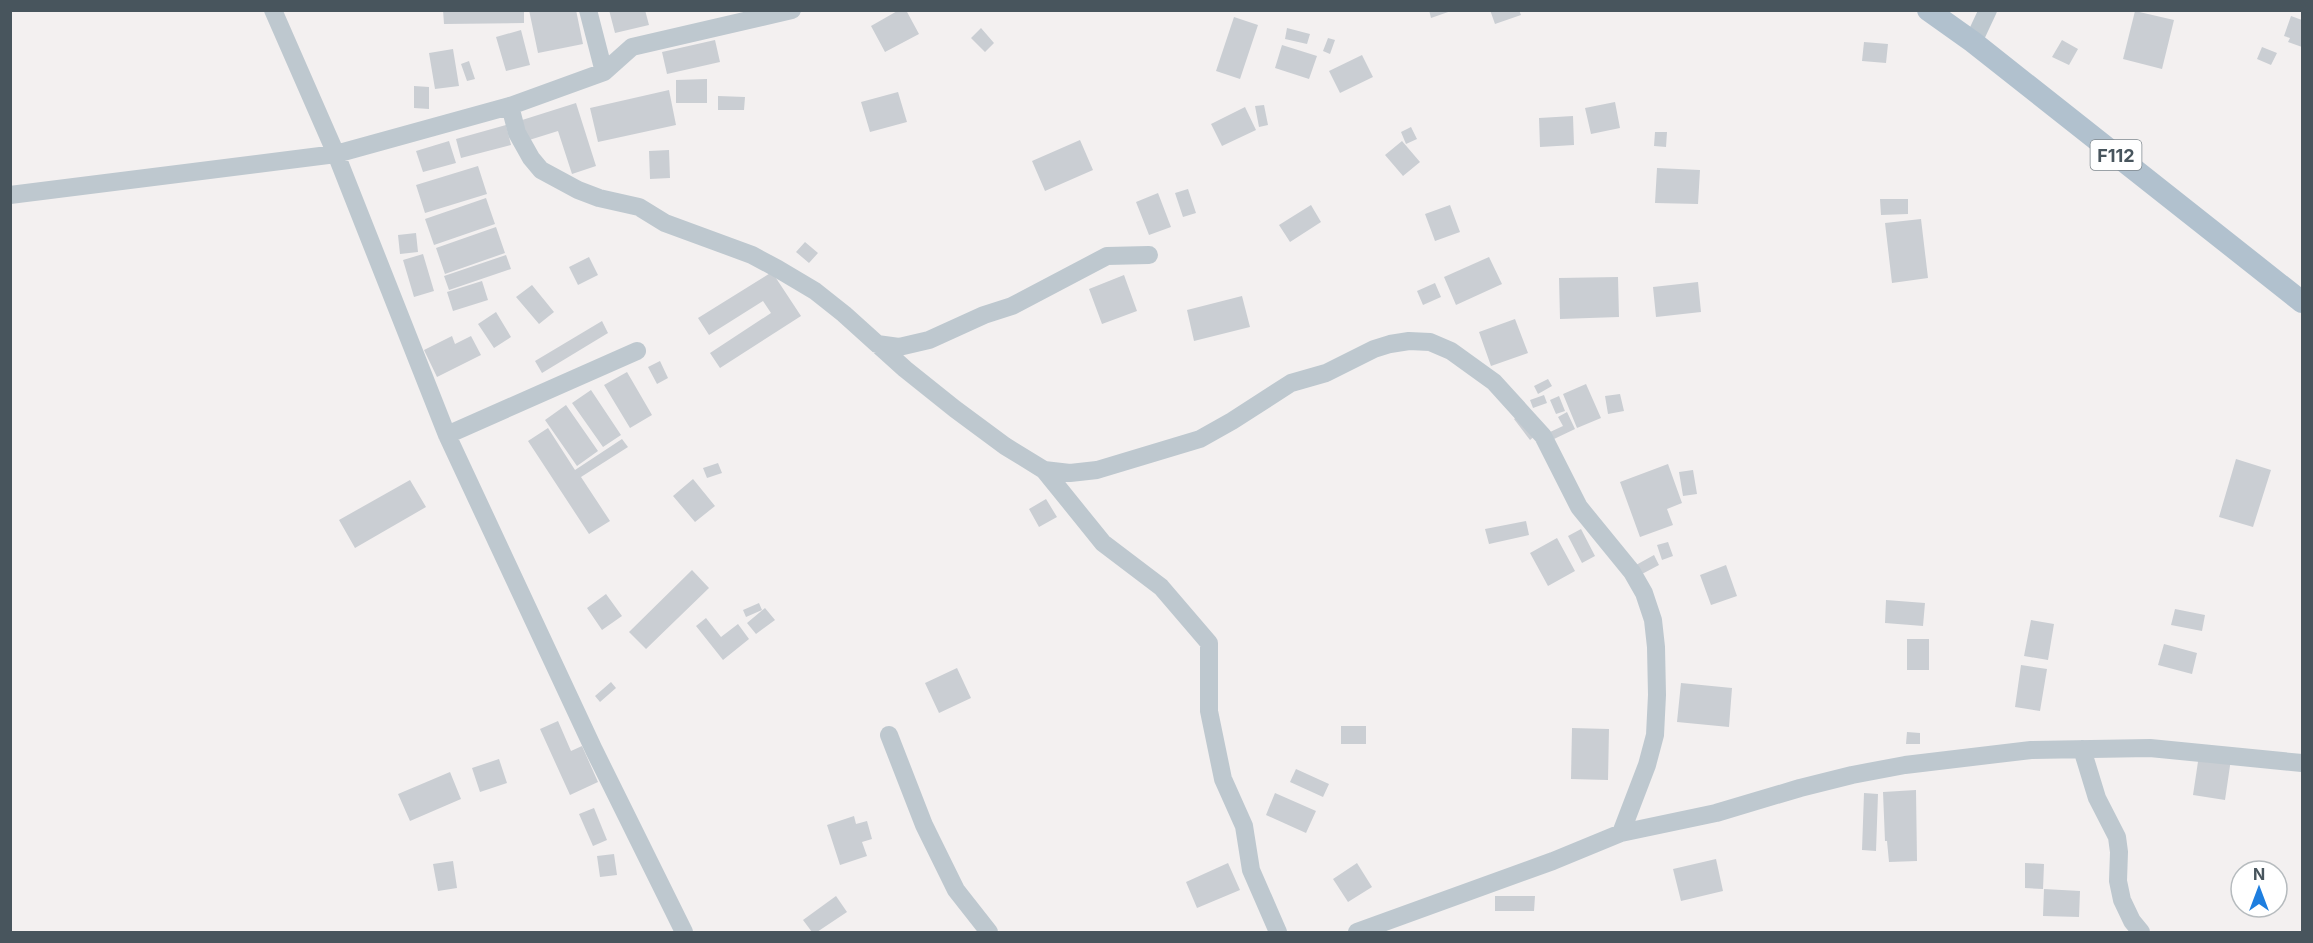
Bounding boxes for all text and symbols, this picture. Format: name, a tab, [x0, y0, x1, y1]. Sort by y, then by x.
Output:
road number: F112	[2090, 140, 2142, 170]
north arrow	[2229, 859, 2289, 919]
text: N	[2253, 864, 2265, 884]

